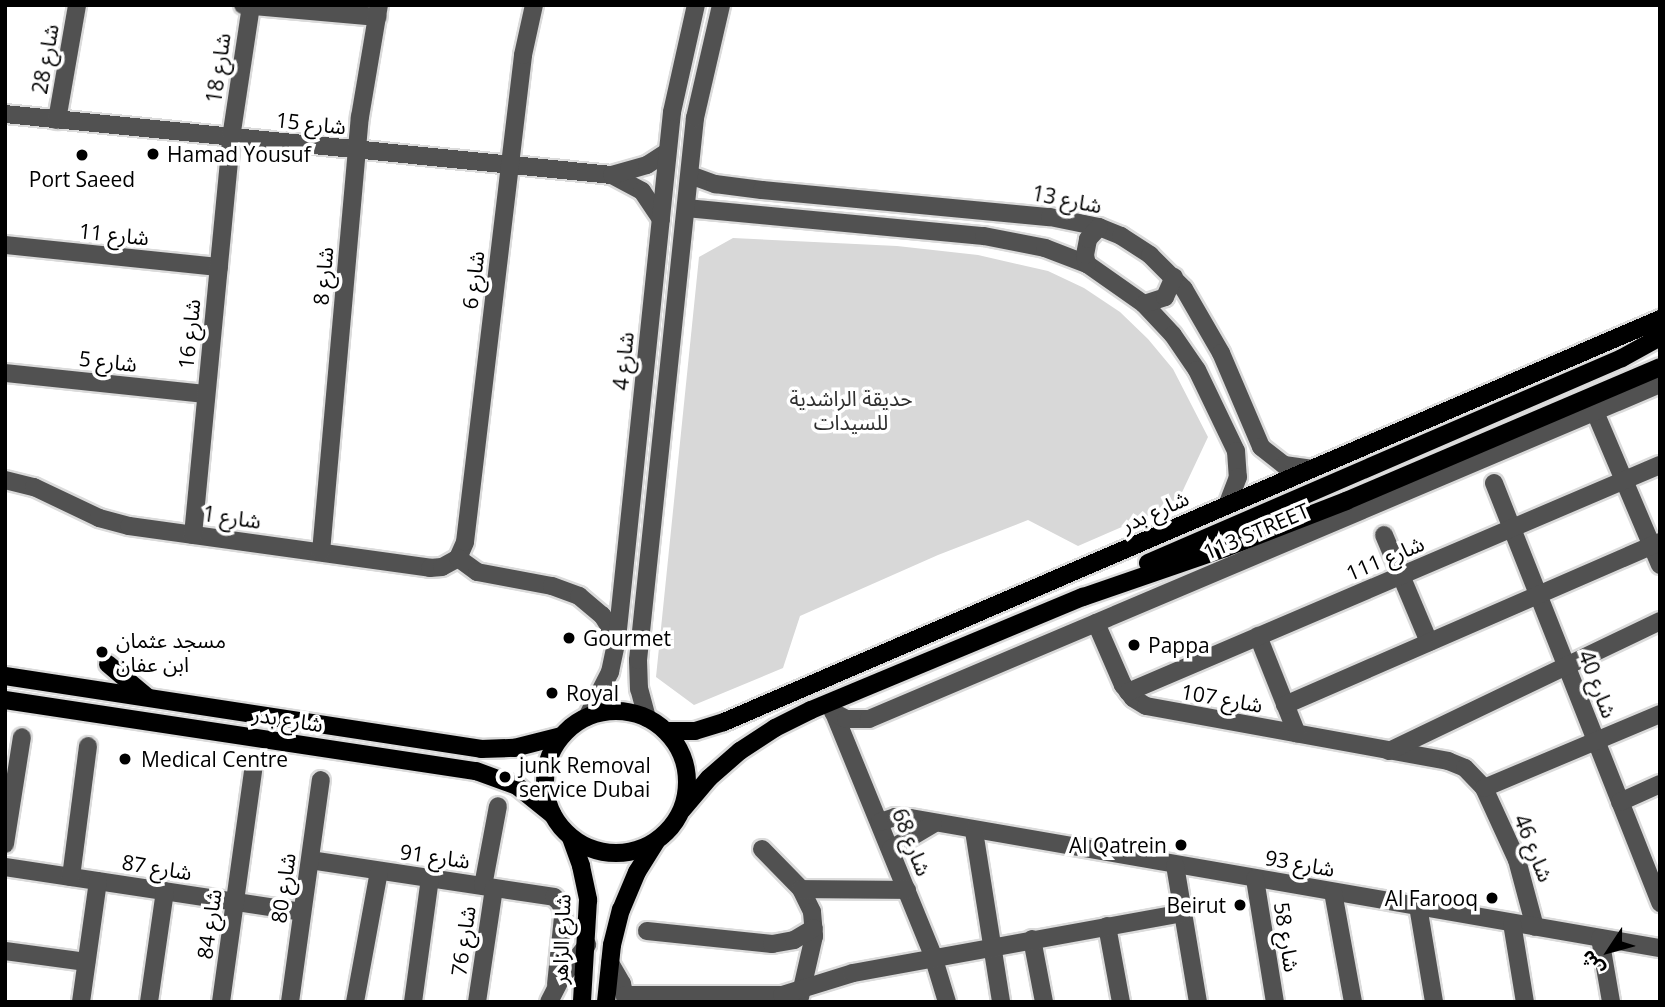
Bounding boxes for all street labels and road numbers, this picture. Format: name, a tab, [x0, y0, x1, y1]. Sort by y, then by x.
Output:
street label: شارع 28	[26, 22, 64, 96]
street label: شارع 18	[201, 31, 235, 105]
street label: شارع 15	[275, 107, 347, 139]
street label: شارع 13	[1030, 180, 1104, 218]
street label: شارع 11	[78, 218, 150, 250]
street label: شارع 8	[308, 246, 338, 306]
street label: شارع 6	[457, 249, 489, 311]
street label: شارع 16	[173, 298, 205, 370]
street label: شارع 4	[607, 331, 639, 391]
street label: شارع 5	[78, 345, 138, 377]
street label: شارع بدر	[1117, 485, 1193, 537]
street label: 113 STREET	[1199, 497, 1313, 565]
street label: شارع 1	[201, 500, 263, 534]
street label: شارع 111	[1342, 530, 1428, 586]
street label: شارع 40	[1574, 647, 1622, 721]
street label: شارع 107	[1179, 678, 1265, 718]
street label: شارع بدر	[251, 701, 325, 737]
street label: شارع 68	[887, 805, 937, 879]
street label: شارع 46	[1509, 811, 1559, 885]
street label: شارع 91	[398, 839, 472, 873]
street label: شارع 93	[1263, 844, 1337, 882]
street label: شارع 87	[120, 849, 194, 885]
street label: شارع 80	[266, 851, 300, 925]
street label: شارع 84	[192, 887, 226, 961]
street label: شارع الزاهر	[547, 894, 575, 984]
street label: شارع 58	[1269, 900, 1305, 974]
street label: شارع 76	[446, 904, 480, 978]

